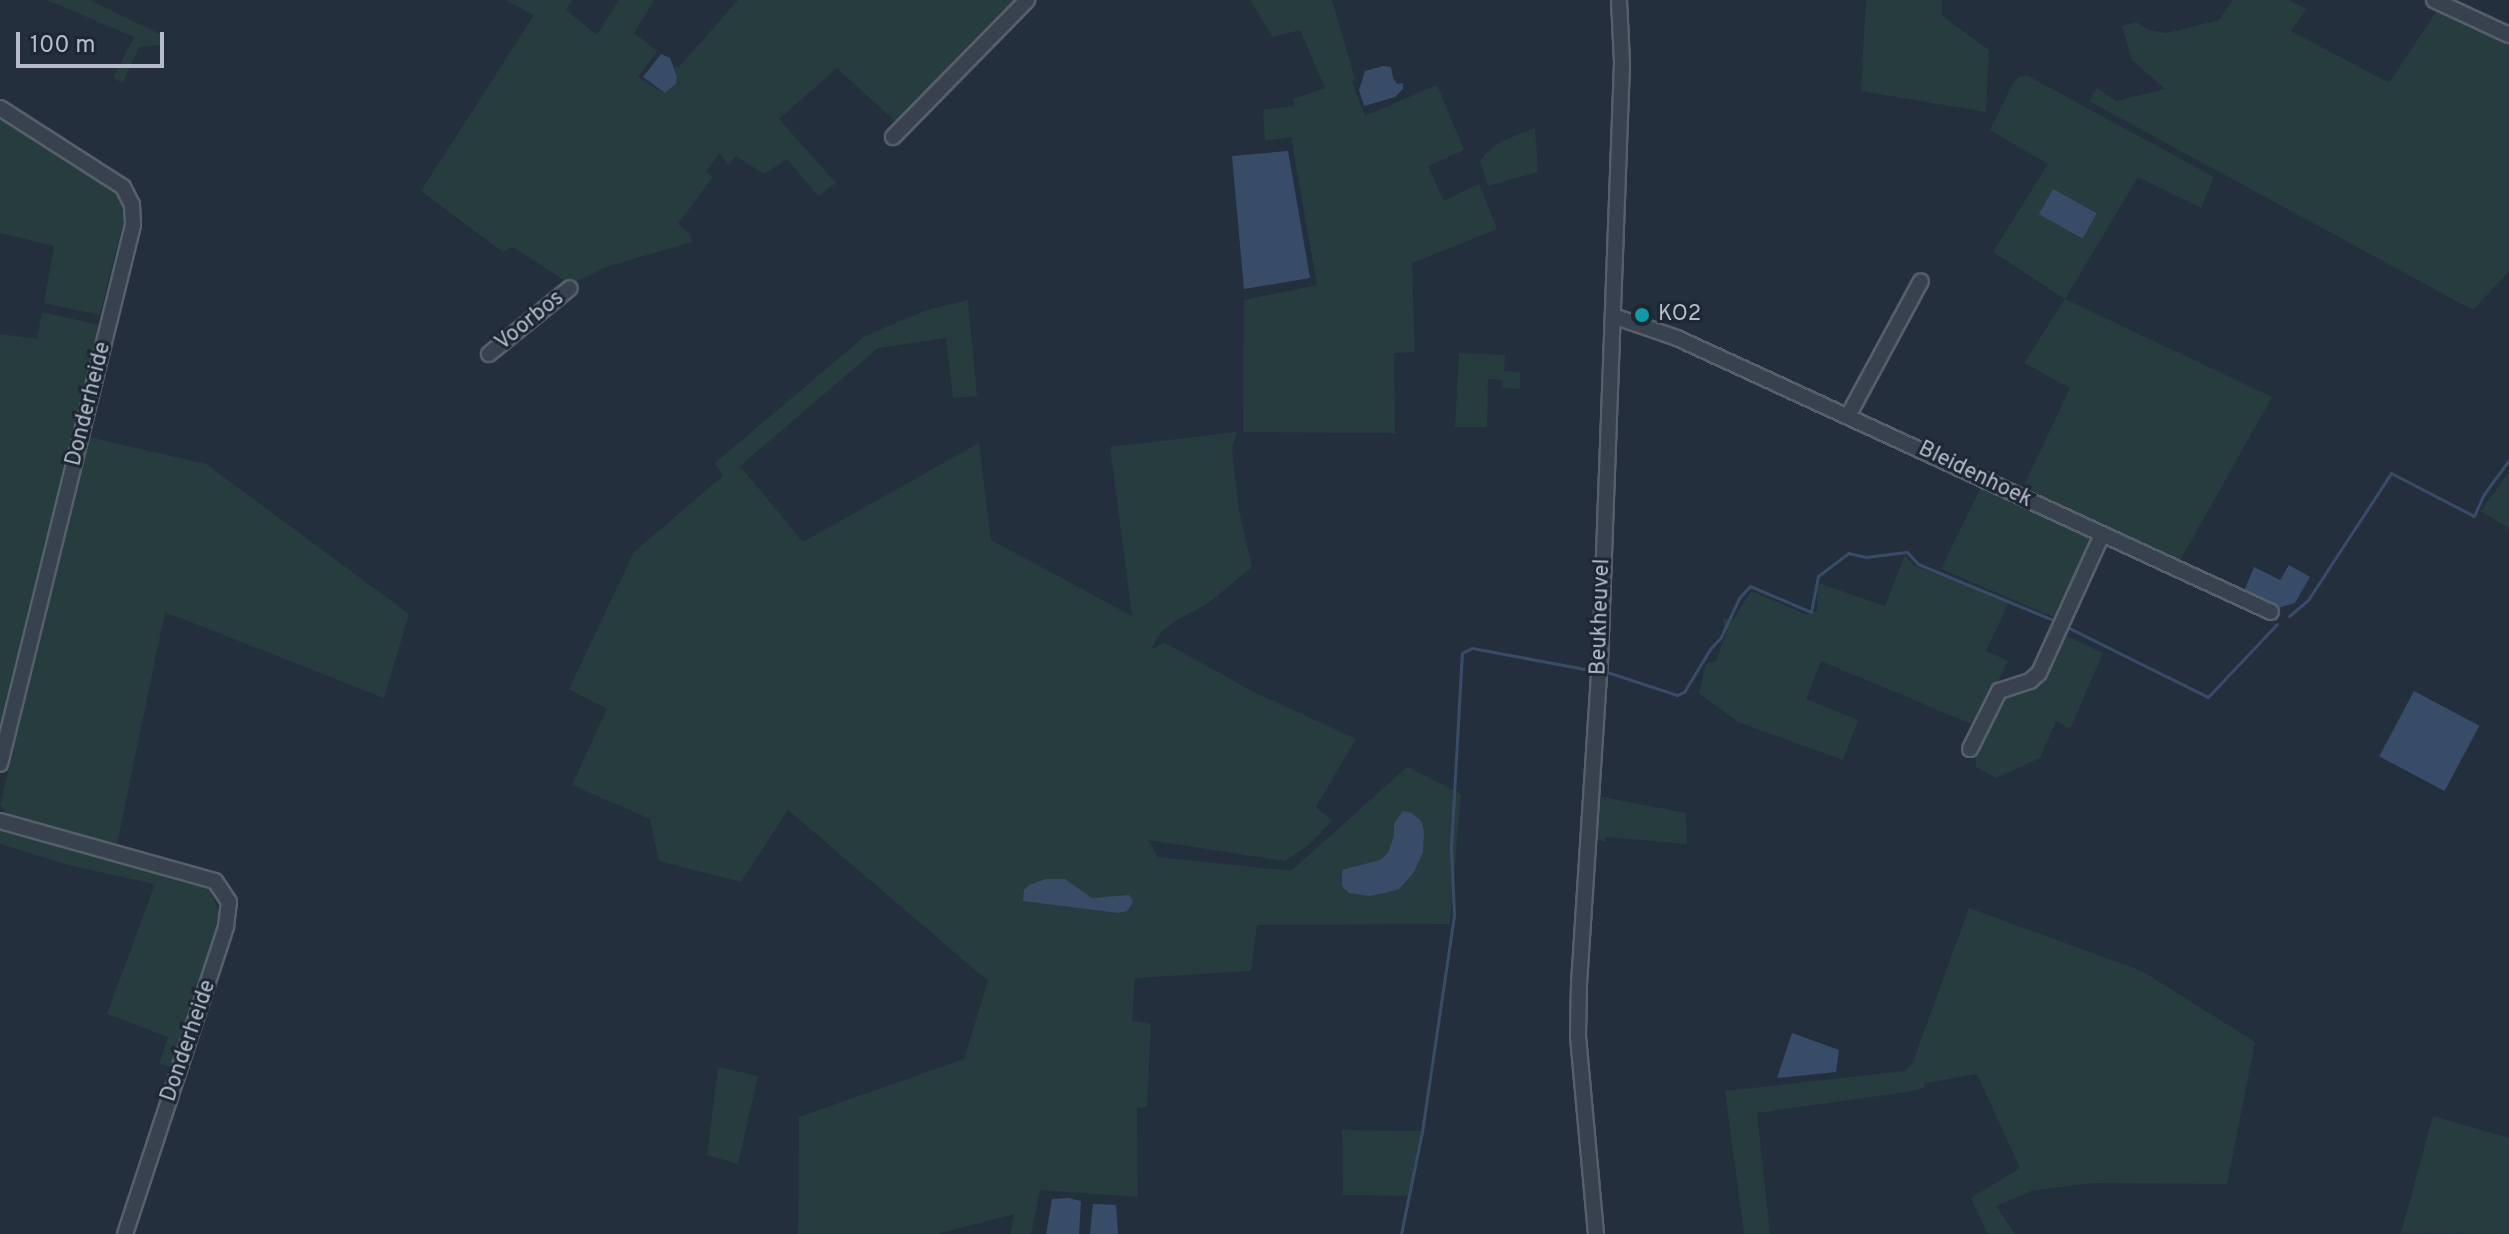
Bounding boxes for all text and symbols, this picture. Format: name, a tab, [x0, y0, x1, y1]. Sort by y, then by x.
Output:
scale bar	[20, 16, 168, 66]
text: 100 m	[30, 31, 96, 61]
street label: Voorbos	[490, 285, 570, 357]
place label: KO2	[1658, 302, 1701, 328]
marker: KO2	[1633, 306, 1651, 324]
street label: Donderheide	[61, 339, 117, 469]
street label: Bleidenhoek	[1914, 436, 2036, 514]
street label: Beukheuvel	[1586, 558, 1616, 676]
street label: Donderheide	[156, 977, 222, 1105]

